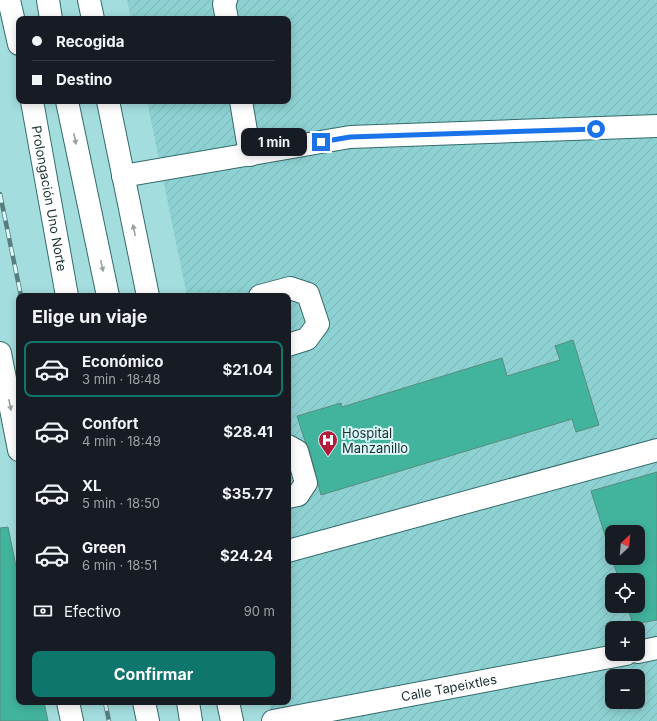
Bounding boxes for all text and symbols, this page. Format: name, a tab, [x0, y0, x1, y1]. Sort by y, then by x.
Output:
text: Recogida	[56, 32, 124, 51]
text: Destino	[56, 70, 112, 89]
route start	[587, 120, 605, 138]
street label: Prolongación Uno Norte	[29, 124, 70, 273]
callout: 1 min	[241, 128, 307, 156]
one-way arrow	[72, 133, 78, 145]
route end	[312, 133, 330, 151]
text: 1 min	[258, 134, 290, 150]
one-way arrow	[131, 224, 137, 237]
one-way arrow	[99, 260, 105, 273]
text: Elige un viaje	[32, 306, 147, 327]
icon: car	[34, 351, 70, 387]
text: Económico	[82, 352, 163, 371]
text: $21.04	[222, 360, 273, 379]
text: 3 min · 18:48	[82, 371, 160, 387]
one-way arrow	[8, 399, 14, 411]
icon: car	[34, 413, 70, 449]
text: Confort	[82, 414, 138, 433]
text: $28.41	[223, 422, 273, 441]
place label: Hospital Manzanillo	[342, 425, 408, 456]
hospital icon: Hospital Manzanillo	[317, 429, 339, 457]
text: 4 min · 18:49	[82, 433, 161, 449]
icon: car	[34, 475, 70, 511]
text: XL	[82, 476, 102, 495]
text: $35.77	[222, 484, 273, 503]
text: 5 min · 18:50	[82, 495, 160, 511]
north arrow	[605, 525, 645, 565]
map controls	[605, 525, 645, 709]
icon: car	[34, 537, 70, 573]
text: Green	[82, 538, 126, 557]
text: $24.24	[220, 546, 273, 565]
text: 6 min · 18:51	[82, 557, 157, 573]
button: locate	[605, 573, 645, 613]
icon: cash	[32, 600, 54, 622]
text: Efectivo	[64, 602, 121, 621]
text: 90 m	[244, 603, 275, 619]
button: +	[605, 621, 645, 661]
button: Confirmar	[32, 651, 275, 697]
button: −	[605, 669, 645, 709]
street label: Calle Tapeixtles	[400, 671, 498, 705]

